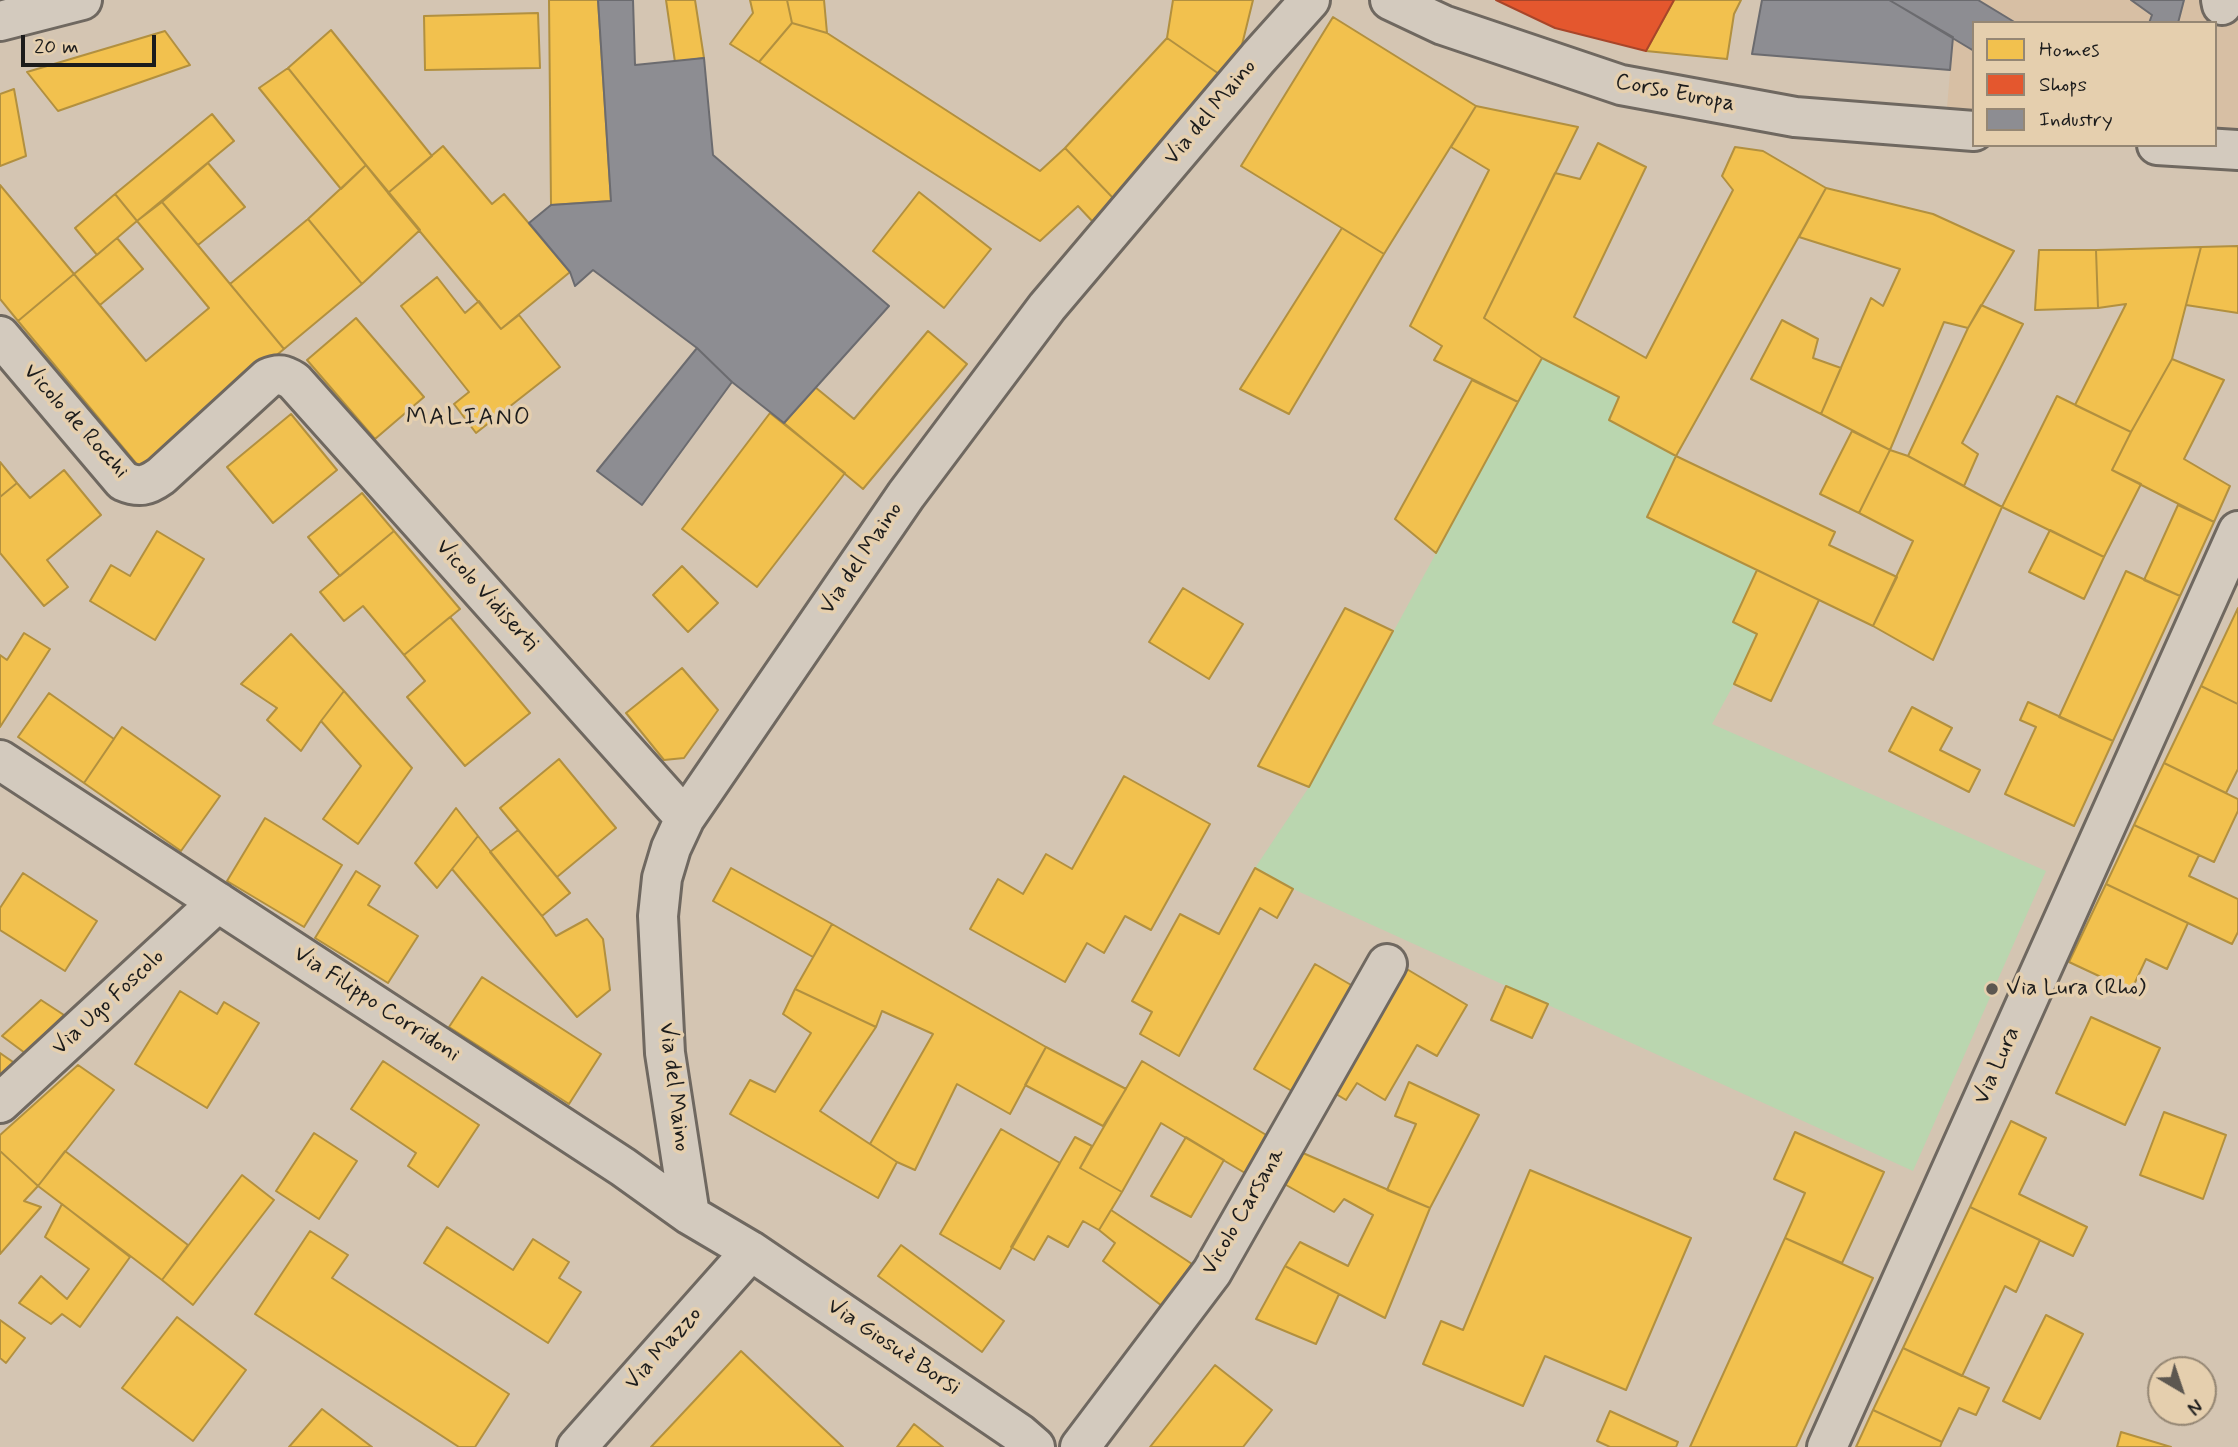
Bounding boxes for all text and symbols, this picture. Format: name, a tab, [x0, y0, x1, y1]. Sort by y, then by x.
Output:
scale bar	[24, 21, 159, 65]
legend	[1972, 21, 2217, 147]
text: 20 m	[34, 33, 79, 61]
text: Homes	[2039, 36, 2099, 64]
street label: Via del Maino	[1159, 54, 1263, 172]
street label: Corso Europa	[1613, 69, 1737, 119]
text: Shops	[2039, 71, 2087, 99]
text: Industry	[2039, 106, 2113, 134]
street label: Vicolo de Rocchi	[16, 359, 134, 485]
district label: MALIANO	[408, 405, 530, 433]
street label: Via del Maino	[814, 498, 910, 620]
street label: Vicolo Vidiserti	[428, 534, 544, 658]
street label: Via Filippo Corridoni	[288, 941, 464, 1069]
street label: Via Ugo Foscolo	[47, 944, 171, 1062]
place label: Via Lura (Rho)	[2006, 975, 2146, 1003]
marker: Via Lura (Rho)	[1984, 981, 2000, 997]
street label: Via del Maino	[651, 1021, 695, 1153]
street label: Via Lura	[1969, 1023, 2027, 1109]
street label: Vicolo Carsana	[1196, 1143, 1292, 1281]
street label: Via Giosuè Borsi	[821, 1293, 965, 1403]
street label: Via Mazzo	[619, 1302, 709, 1396]
north arrow	[2147, 1356, 2217, 1426]
text: N	[2181, 1392, 2207, 1420]

